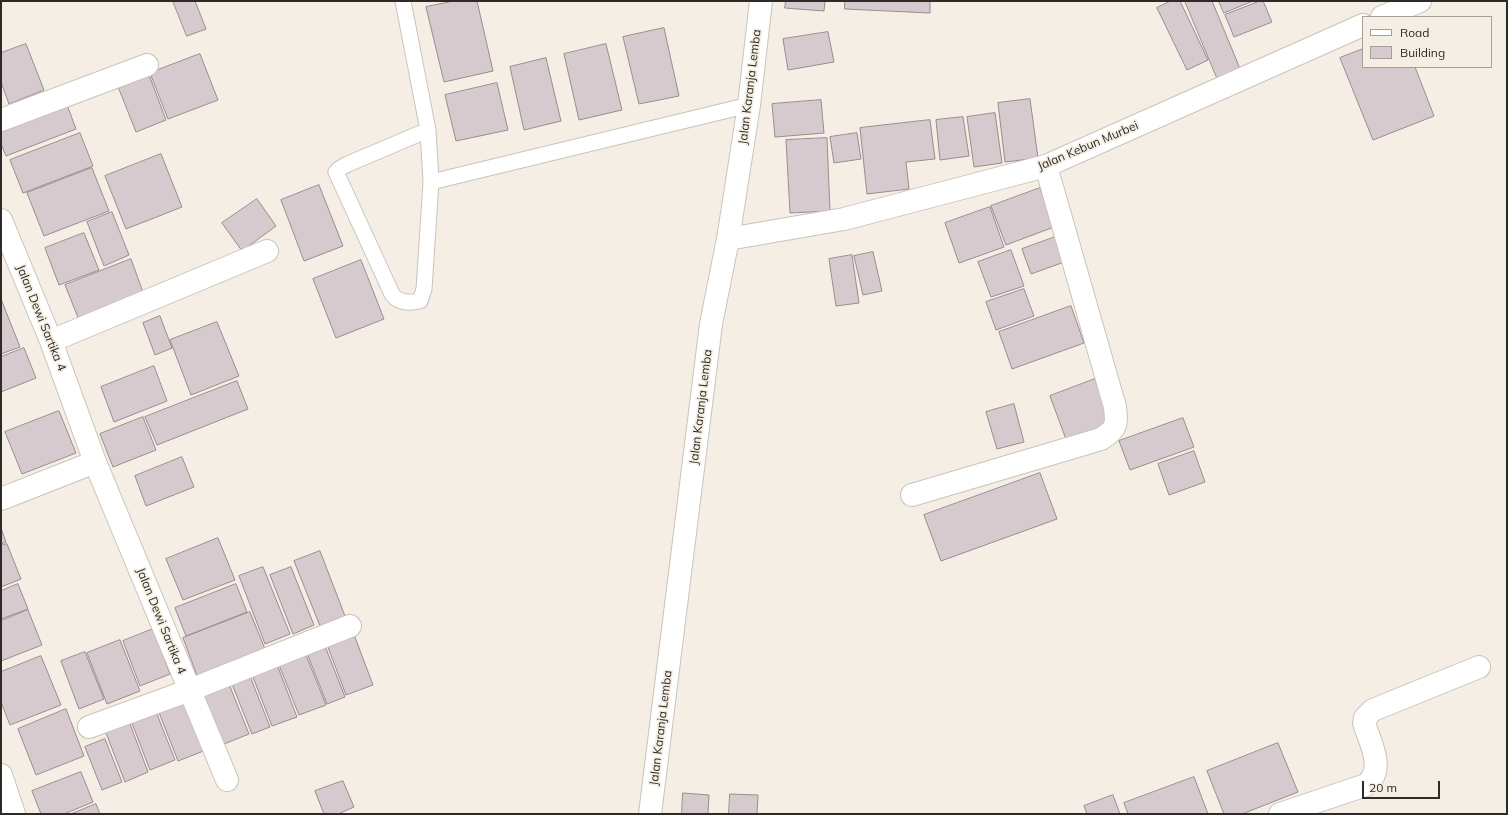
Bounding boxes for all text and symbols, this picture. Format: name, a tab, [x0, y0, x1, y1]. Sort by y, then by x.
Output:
legend	[1362, 16, 1492, 68]
text: Road	[1400, 25, 1429, 40]
street label: Jalan Karanja Lemba	[736, 29, 764, 145]
text: Building	[1400, 45, 1445, 60]
street label: Jalan Kebun Murbei	[1036, 118, 1140, 174]
street label: Jalan Dewi Sartika 4	[13, 263, 69, 373]
street label: Jalan Karanja Lemba	[687, 349, 715, 465]
street label: Jalan Dewi Sartika 4	[133, 566, 189, 676]
street label: Jalan Karanja Lemba	[647, 670, 675, 786]
scale bar	[1364, 773, 1442, 799]
text: 20 m	[1369, 780, 1397, 795]

